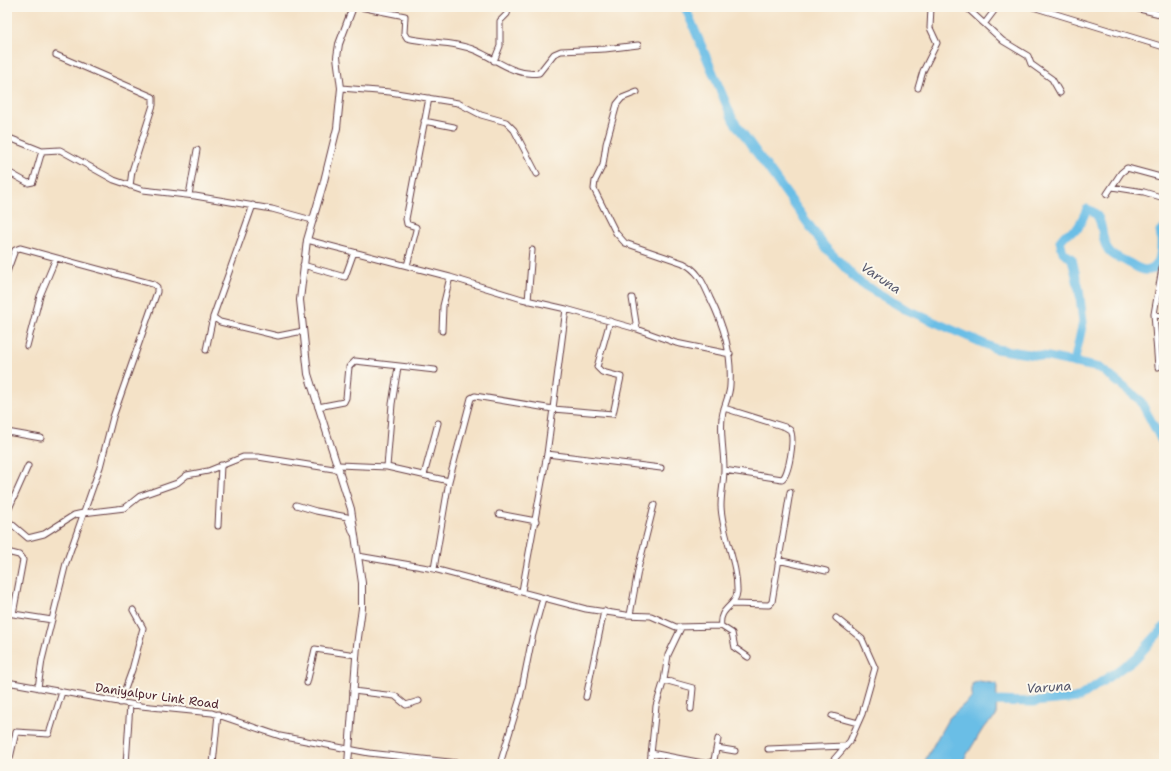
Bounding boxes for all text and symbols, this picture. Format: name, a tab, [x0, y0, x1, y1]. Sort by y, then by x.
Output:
water label: Varuna	[858, 258, 904, 298]
water label: Varuna	[1026, 677, 1072, 697]
street label: Daniyalpur Link Road	[94, 679, 220, 713]

